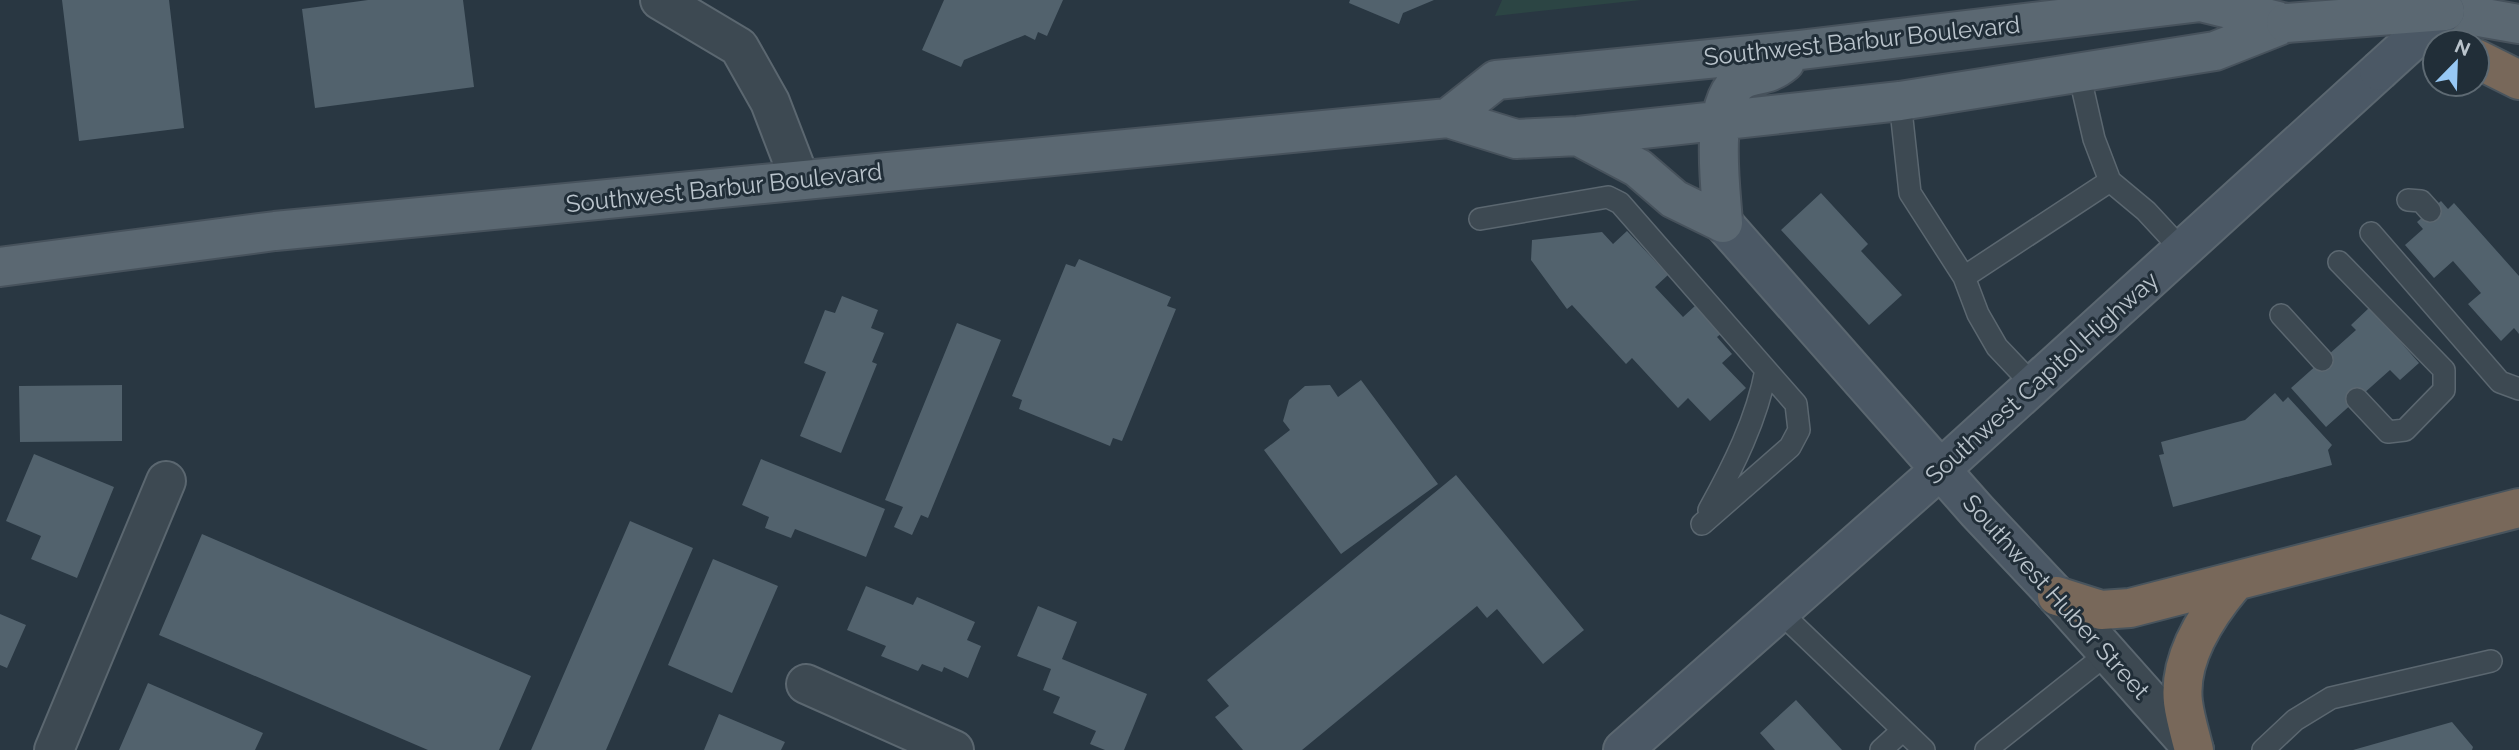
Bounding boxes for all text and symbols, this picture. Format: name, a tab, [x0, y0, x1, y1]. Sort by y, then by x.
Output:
street label: Southwest Barbur Boulevard	[1702, 9, 2021, 72]
north arrow	[2421, 28, 2491, 98]
text: N	[2452, 34, 2474, 60]
street label: Southwest Barbur Boulevard	[564, 156, 883, 219]
street label: Southwest Capitol Highway	[1919, 265, 2164, 490]
street label: Southwest Huber Street	[1957, 488, 2156, 705]

